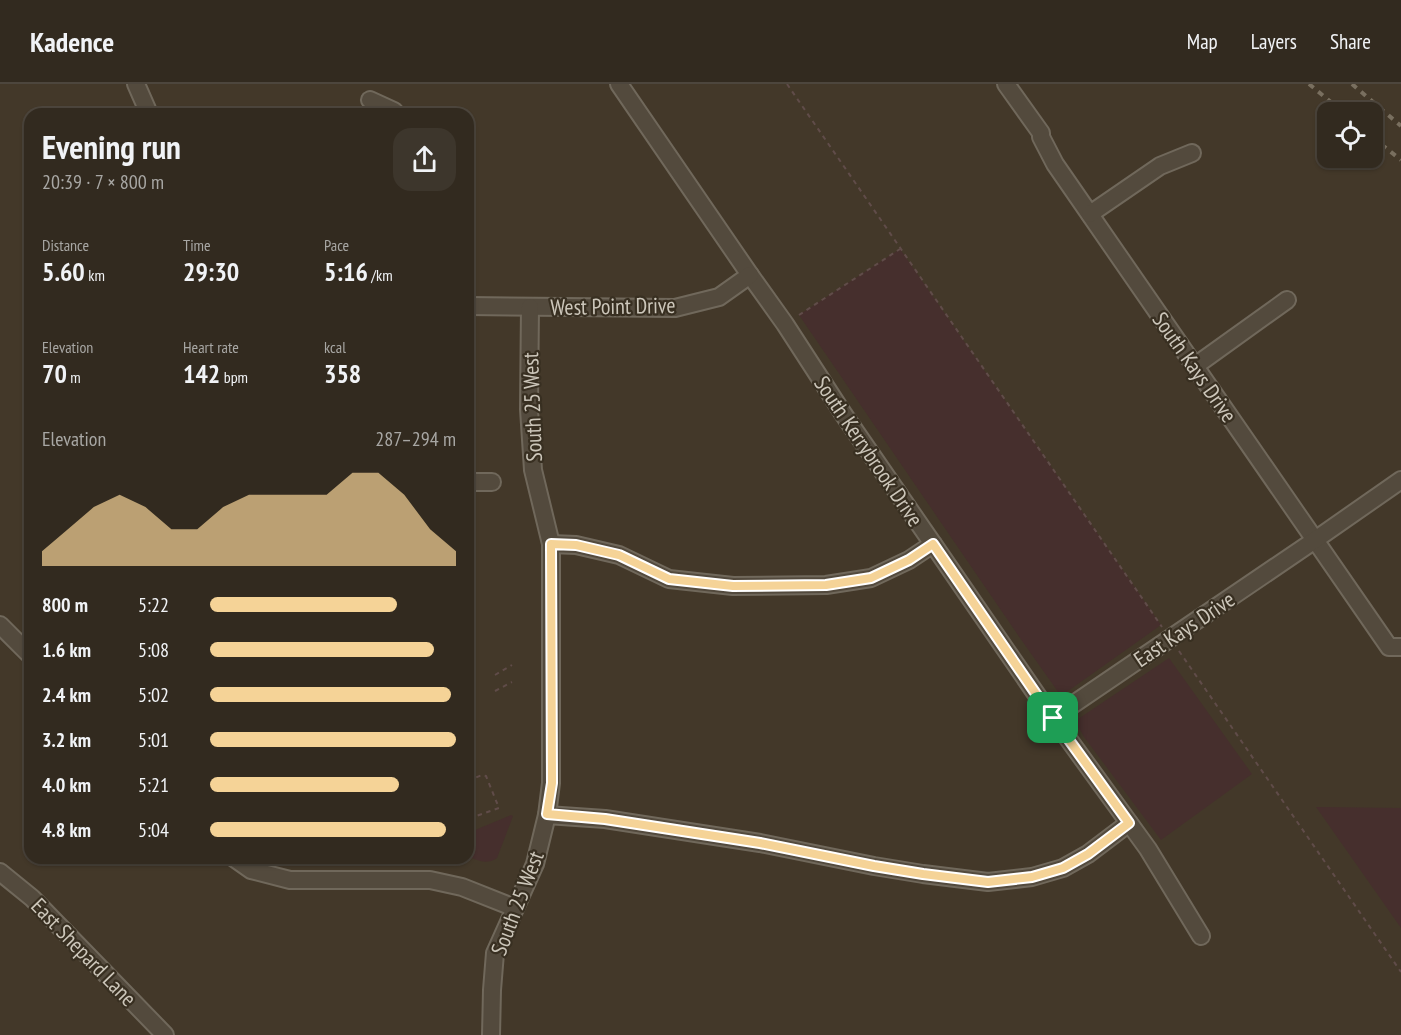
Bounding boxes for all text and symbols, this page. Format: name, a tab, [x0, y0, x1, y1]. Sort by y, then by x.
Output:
text: Kadence	[30, 23, 114, 60]
text: Map	[1187, 28, 1218, 55]
text: Layers	[1251, 28, 1297, 55]
text: Share	[1330, 28, 1371, 55]
map controls	[1317, 102, 1383, 168]
button: locate	[1317, 102, 1383, 168]
text: Evening run	[42, 125, 181, 168]
button: share	[393, 128, 456, 191]
text: 20:39 · 7 × 800 m	[42, 169, 164, 195]
text: Distance	[42, 235, 89, 255]
text: Time	[183, 235, 211, 255]
text: Pace	[324, 235, 349, 255]
text: 5.60	[42, 255, 85, 288]
text: 29:30	[183, 255, 239, 288]
text: 5:16	[324, 255, 368, 288]
text: km	[85, 265, 105, 285]
text: /km	[368, 265, 393, 285]
street label: West Point Drive	[550, 291, 676, 321]
street label: South Kays Drive	[1147, 306, 1243, 428]
text: Elevation	[42, 337, 93, 357]
text: Heart rate	[183, 337, 239, 357]
text: kcal	[324, 337, 346, 357]
street label: South 25 West	[516, 352, 548, 462]
text: 70	[42, 357, 67, 390]
text: 142	[183, 357, 220, 390]
text: 358	[324, 357, 361, 390]
text: m	[67, 367, 81, 387]
text: bpm	[220, 367, 248, 387]
street label: South Kerrybrook Drive	[808, 370, 930, 532]
text: Elevation	[42, 426, 106, 452]
text: 287–294 m	[375, 426, 456, 452]
street label: East Kays Drive	[1128, 585, 1240, 673]
text: 800 m	[42, 592, 88, 618]
text: 5:22	[138, 592, 169, 618]
text: 1.6 km	[42, 637, 91, 663]
text: 5:08	[138, 637, 169, 663]
text: 2.4 km	[42, 682, 91, 708]
text: 5:02	[138, 682, 169, 708]
pin	[1027, 692, 1078, 743]
icon: arrive	[1036, 701, 1069, 734]
text: 3.2 km	[42, 727, 91, 753]
text: 5:01	[138, 727, 169, 753]
text: 4.0 km	[42, 772, 91, 798]
text: 5:21	[138, 772, 169, 798]
text: 4.8 km	[42, 817, 91, 843]
text: 5:04	[138, 817, 169, 843]
street label: South 25 West	[484, 847, 550, 959]
street label: East Shepard Lane	[25, 892, 143, 1012]

